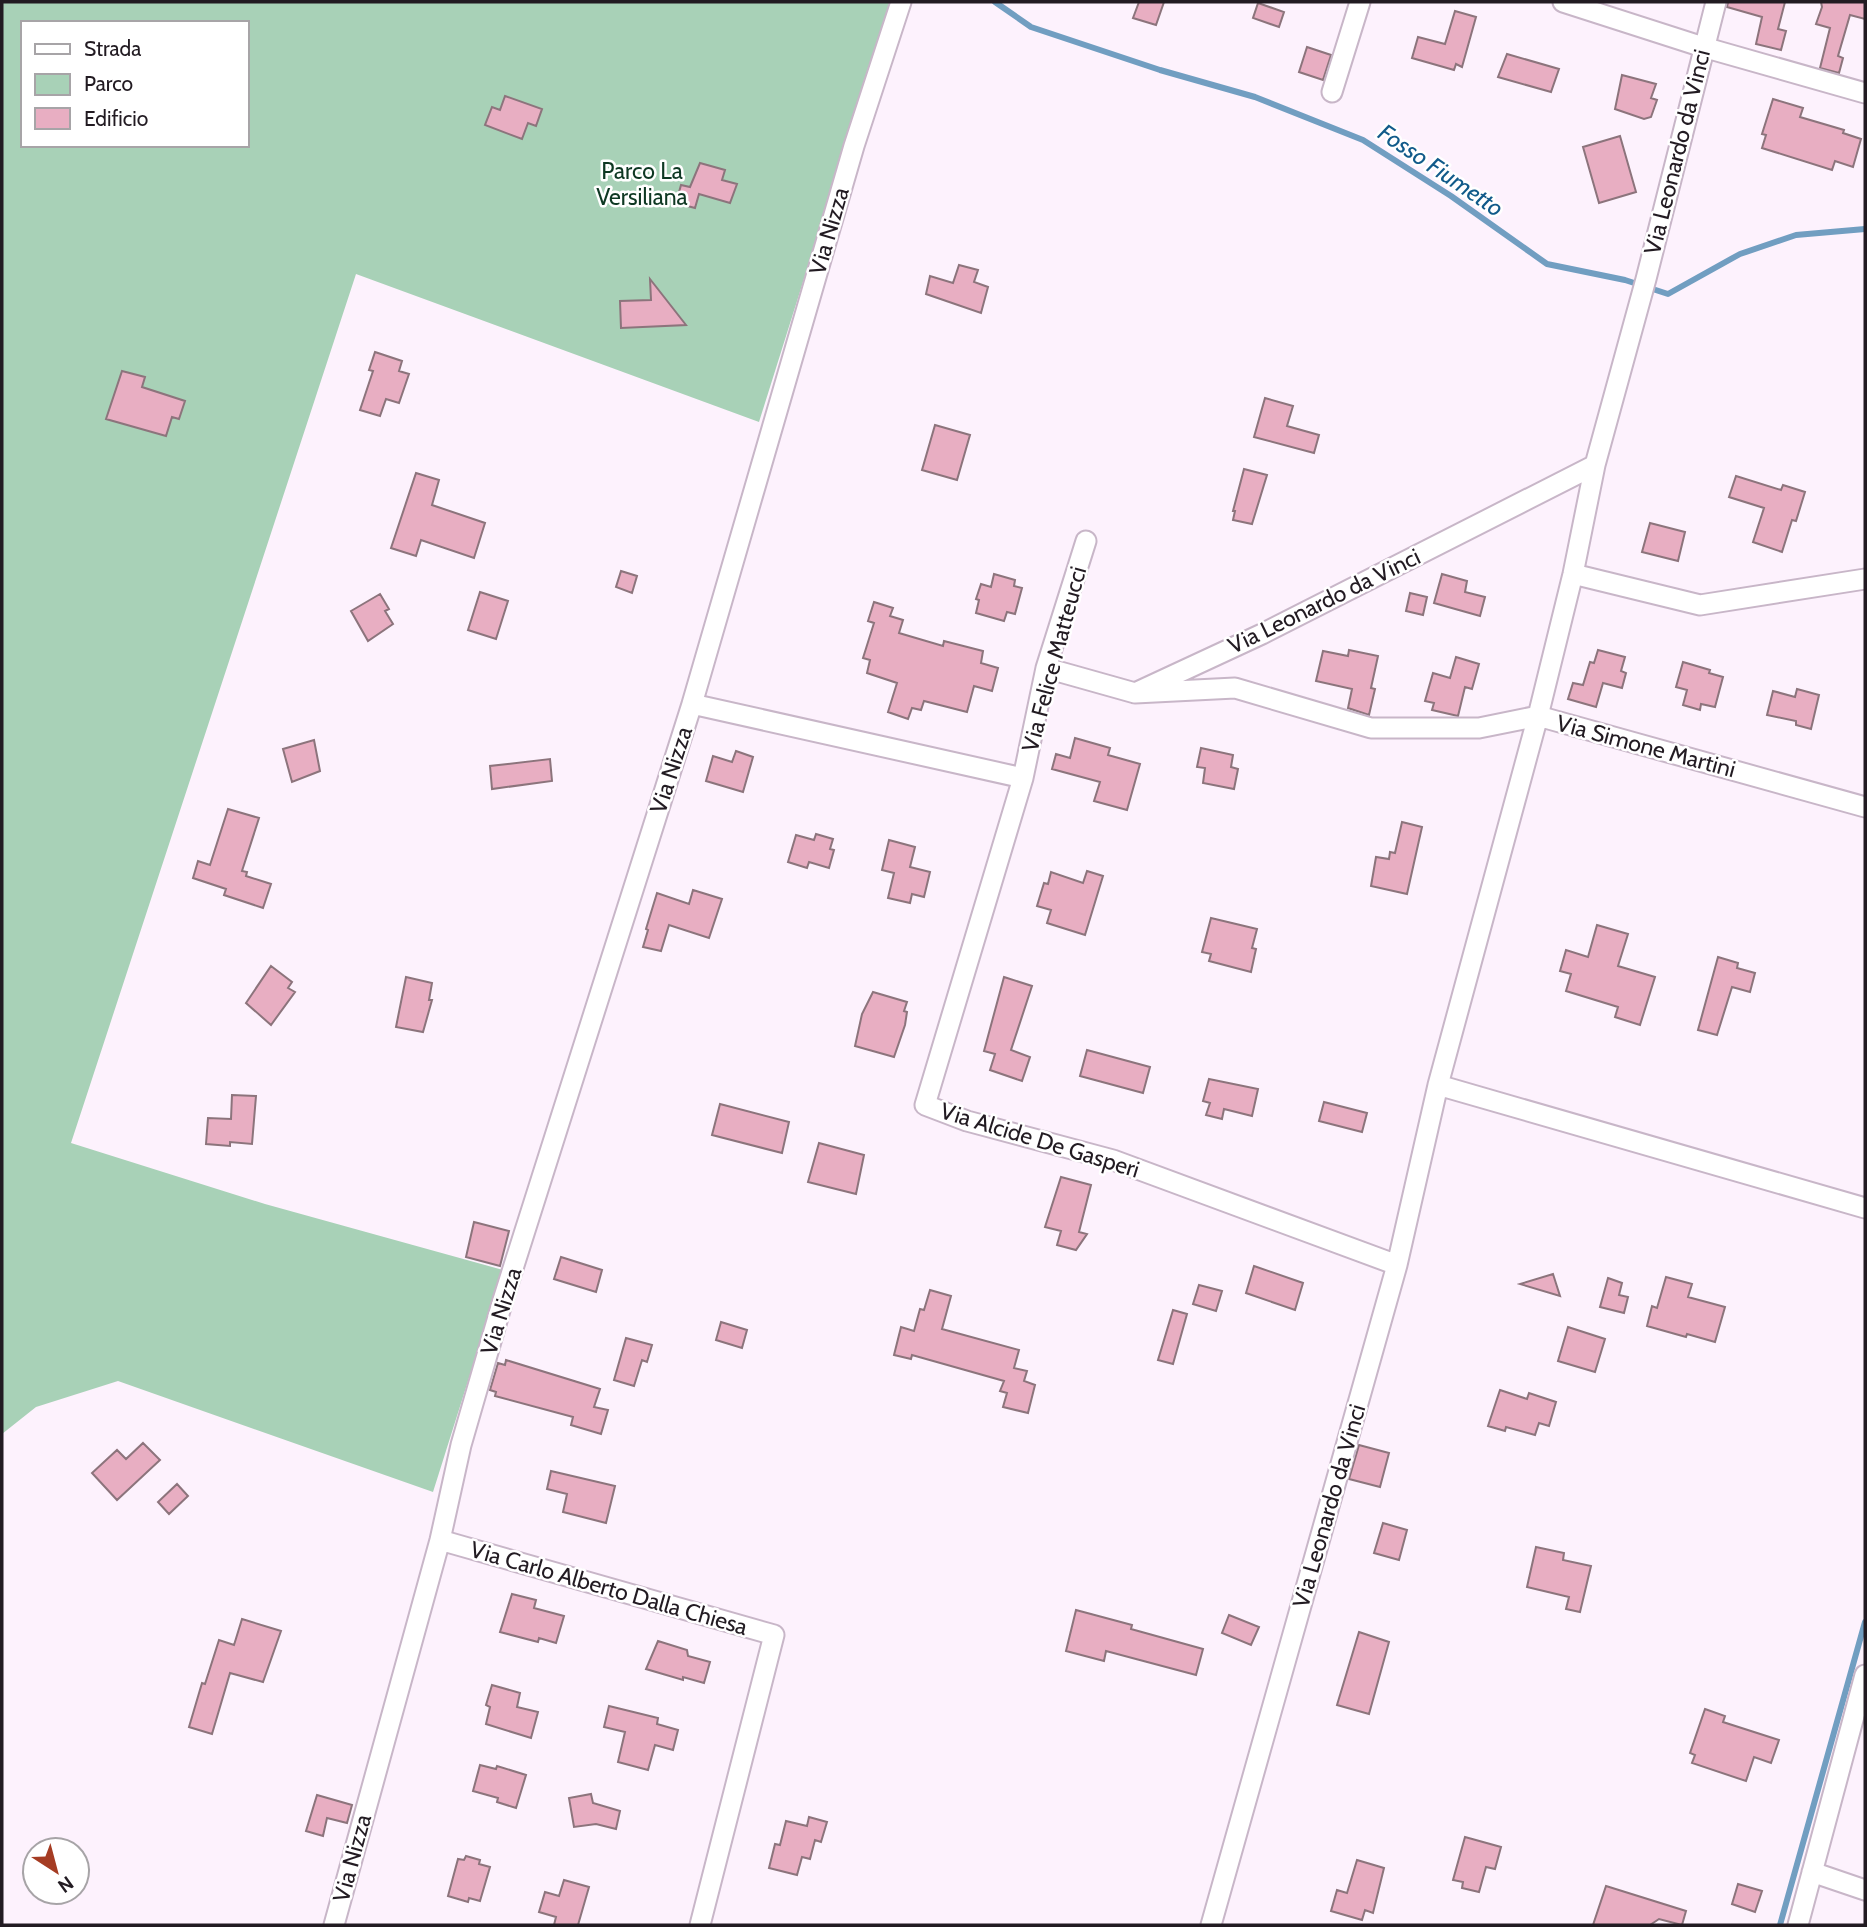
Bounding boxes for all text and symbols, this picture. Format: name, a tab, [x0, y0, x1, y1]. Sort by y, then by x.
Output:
legend	[21, 21, 248, 147]
text: Strada	[84, 36, 141, 61]
street label: Via Leonardo da Vinci	[1638, 47, 1716, 257]
text: Parco	[84, 71, 133, 96]
text: Edificio	[84, 106, 148, 131]
water label: Fosso Fiumetto	[1373, 117, 1509, 223]
park label: Parco La Versiliana	[596, 157, 688, 211]
street label: Via Nizza	[803, 184, 855, 278]
street label: Via Leonardo da Vinci	[1223, 542, 1425, 660]
street label: Via Felice Matteucci	[1016, 563, 1092, 755]
street label: Via Simone Martini	[1553, 709, 1739, 783]
street label: Via Nizza	[644, 723, 698, 817]
street label: Via Alcide De Gasperi	[937, 1096, 1143, 1184]
street label: Via Nizza	[474, 1264, 528, 1358]
street label: Via Leonardo da Vinci	[1287, 1401, 1371, 1611]
street label: Via Carlo Alberto Dalla Chiesa	[467, 1535, 751, 1641]
street label: Via Nizza	[327, 1811, 377, 1905]
north arrow	[21, 1836, 91, 1906]
text: N	[54, 1871, 78, 1898]

